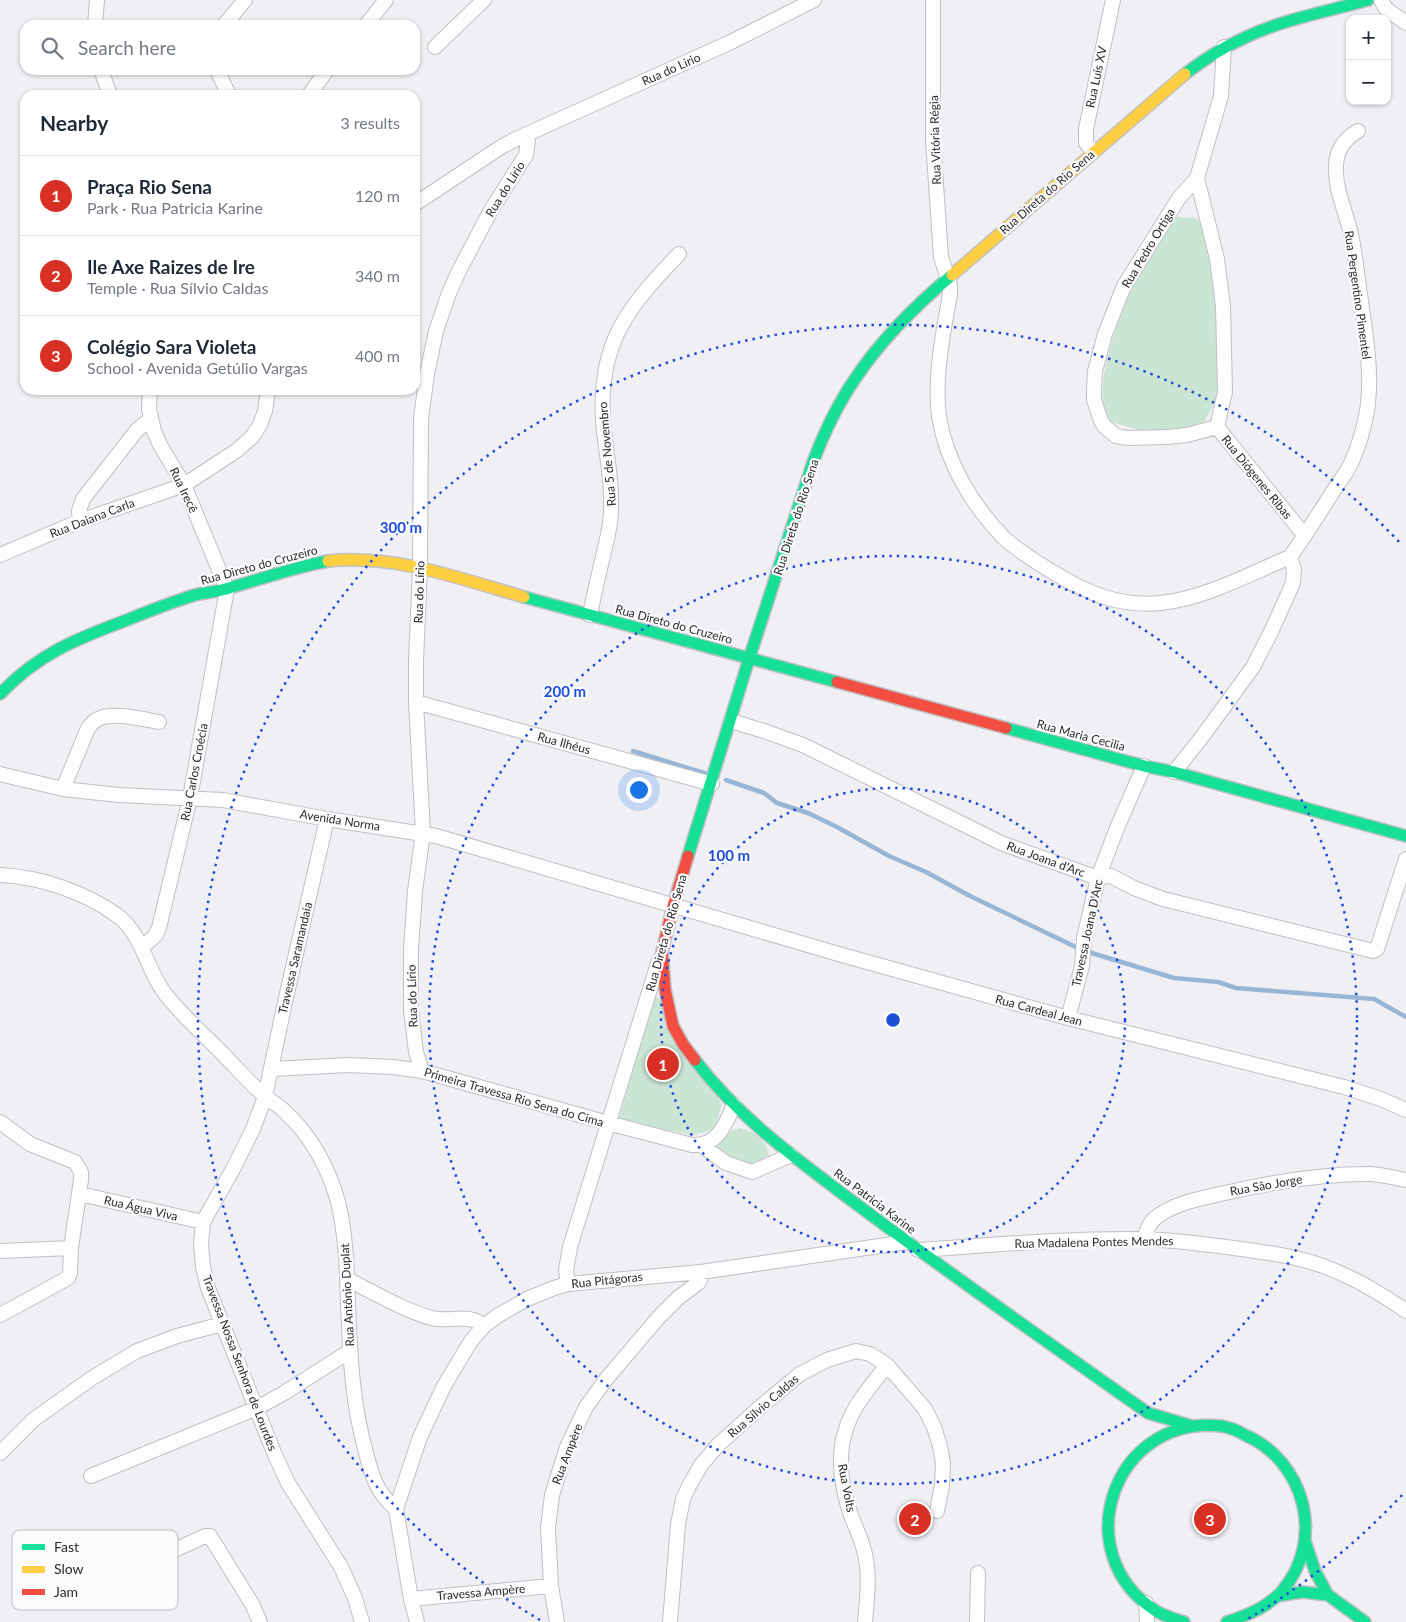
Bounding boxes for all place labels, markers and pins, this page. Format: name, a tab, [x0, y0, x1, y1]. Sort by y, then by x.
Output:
centre of rings	[884, 1011, 902, 1029]
pin: 1	[647, 1045, 679, 1083]
pin: 2	[899, 1500, 931, 1538]
pin: 3	[1194, 1500, 1226, 1538]

